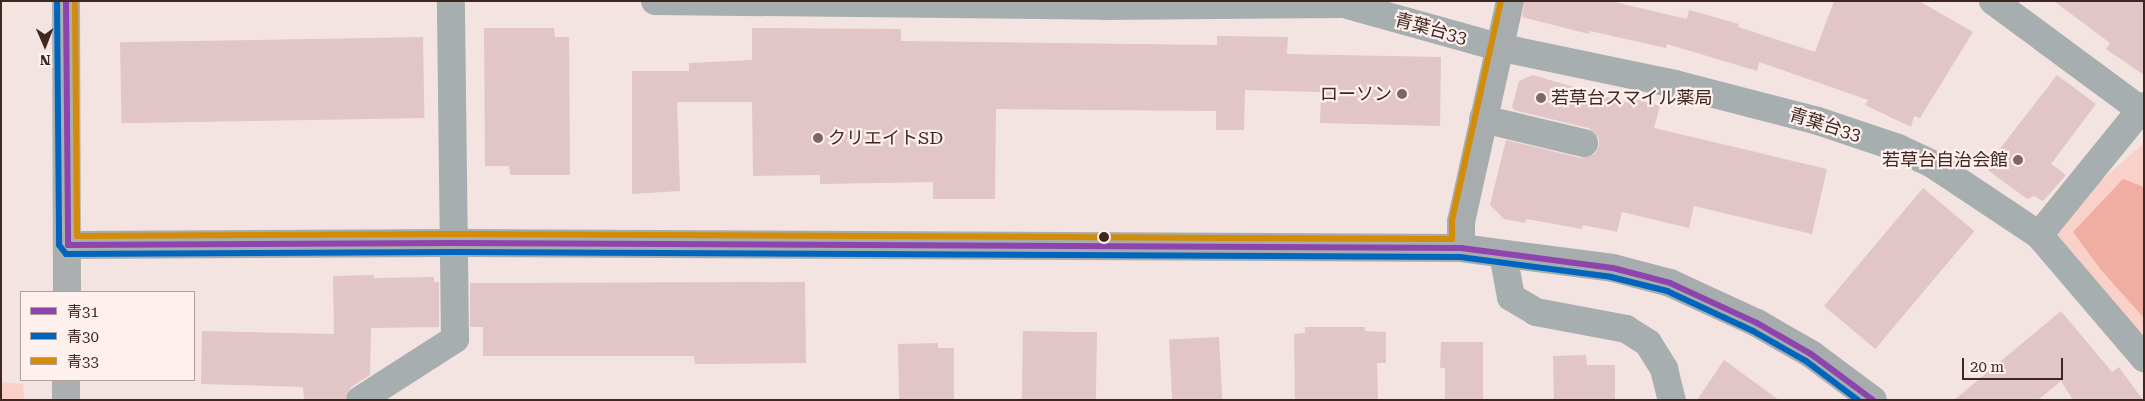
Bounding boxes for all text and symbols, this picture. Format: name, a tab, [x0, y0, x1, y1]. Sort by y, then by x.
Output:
street label: 青葉台33	[1392, 9, 1470, 49]
north arrow	[20, 20, 70, 70]
text: N	[40, 52, 51, 68]
place label: ローソン	[1320, 83, 1392, 105]
place label: 若草台スマイル薬局	[1551, 87, 1713, 109]
marker: ローソン	[1396, 88, 1408, 100]
marker: 若草台スマイル薬局	[1535, 92, 1547, 104]
street label: 青葉台33	[1786, 104, 1864, 146]
place label: クリエイトSD	[828, 127, 943, 149]
marker: クリエイトSD	[812, 132, 824, 144]
place label: 若草台自治会館	[1882, 149, 2008, 171]
marker: 若草台自治会館	[2012, 154, 2024, 166]
unlabelled marker	[1099, 232, 1109, 242]
legend	[20, 291, 195, 381]
text: 青31	[67, 303, 99, 321]
text: 青30	[67, 328, 99, 346]
scale bar	[1965, 348, 2066, 380]
text: 青33	[67, 353, 99, 371]
text: 20 m	[1970, 358, 2004, 376]

